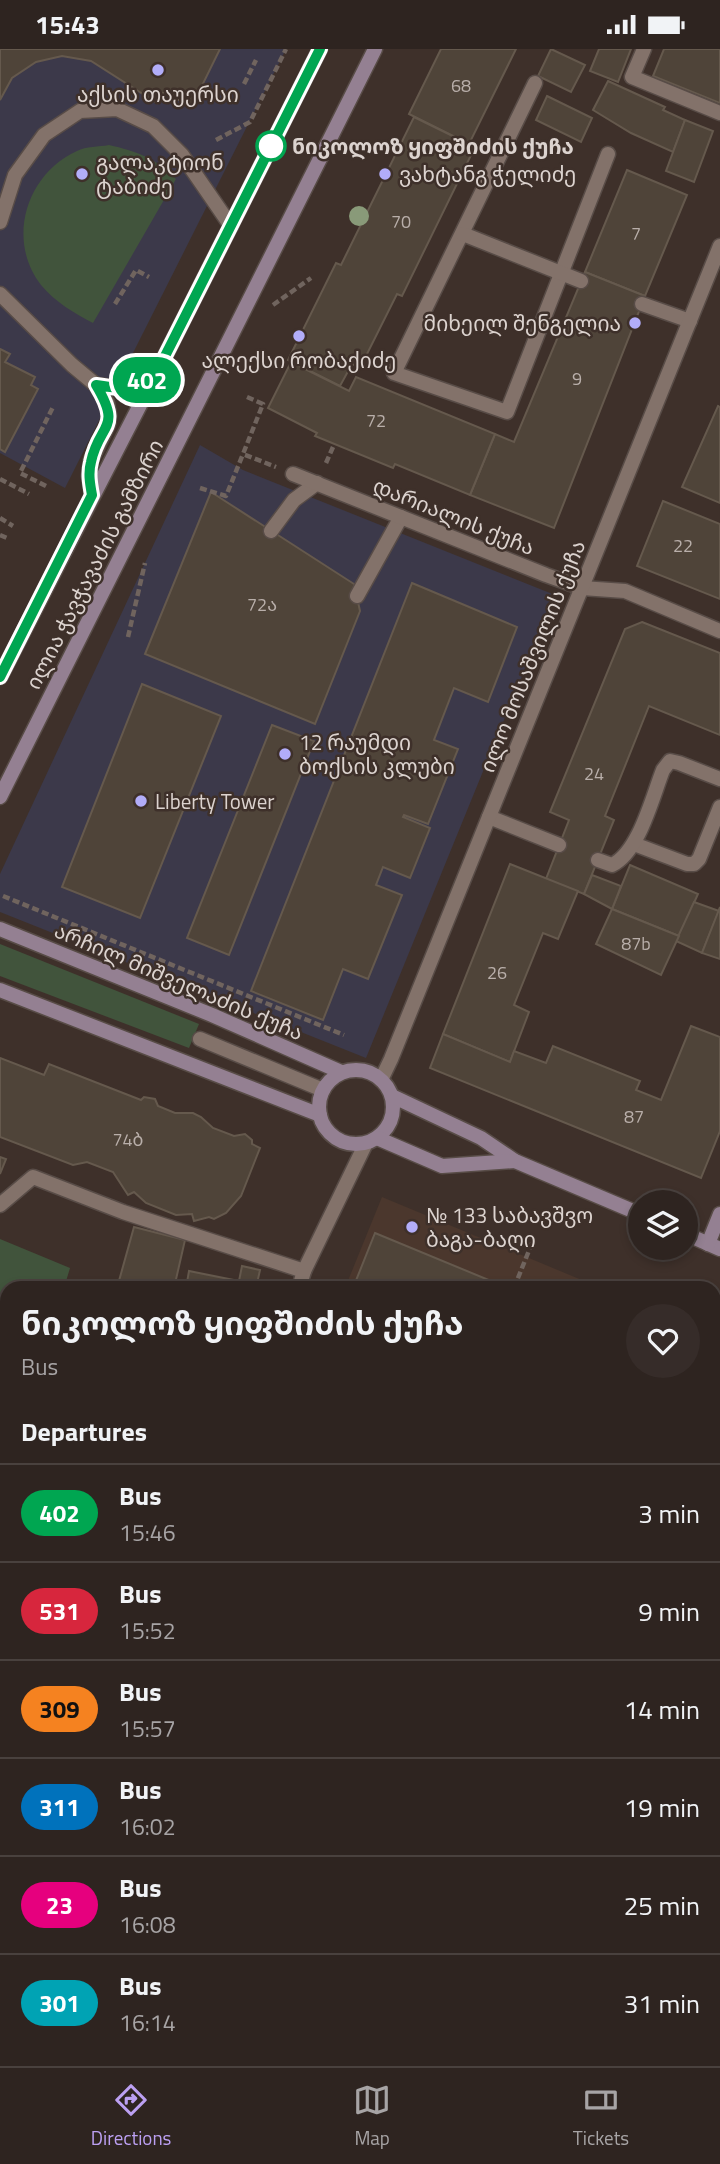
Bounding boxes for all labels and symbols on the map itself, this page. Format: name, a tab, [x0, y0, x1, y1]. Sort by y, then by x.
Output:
marker: აქსის თაუერსი	[150, 62, 166, 78]
house number: 68	[451, 72, 471, 99]
place label: აქსის თაუერსი	[77, 78, 239, 110]
place label: ნიკოლოზ ყიფშიძის ქუჩა	[292, 130, 574, 162]
marker: ნიკოლოზ ყიფშიძის ქუჩა	[256, 131, 286, 161]
place label: გალაკტიონ ტაბიძე	[96, 146, 224, 202]
place label: ვახტანგ ჭელიძე	[399, 158, 576, 190]
marker: გალაკტიონ ტაბიძე	[74, 166, 90, 182]
marker: ვახტანგ ჭელიძე	[377, 166, 393, 182]
house number: 70	[391, 208, 411, 235]
house number: 7	[631, 220, 641, 247]
place label: მიხეილ შენგელია	[424, 307, 621, 339]
marker: მიხეილ შენგელია	[627, 315, 643, 331]
marker: ალექსი რობაქიძე	[291, 328, 307, 344]
place label: ალექსი რობაქიძე	[202, 344, 396, 376]
line badge: 402	[107, 357, 187, 403]
house number: 9	[572, 365, 582, 392]
house number: 72	[366, 407, 386, 434]
street label: ილია ჭავჭავაძის გამზირი	[17, 433, 171, 695]
street label: დარიალის ქუჩა	[368, 469, 540, 563]
house number: 22	[673, 532, 693, 559]
street label: ილო მოსაშვილის ქუჩა	[471, 535, 593, 777]
house number: 72ა	[247, 591, 277, 618]
place label: 12 რაუმდი ბოქსის კლუბი	[299, 726, 455, 782]
marker: 12 რაუმდი ბოქსის კლუბი	[277, 746, 293, 762]
house number: 24	[584, 760, 604, 787]
place label: Liberty Tower	[155, 785, 275, 817]
marker: Liberty Tower	[133, 793, 149, 809]
street label: არჩილ მიშველაძის ქუჩა	[50, 914, 308, 1048]
house number: 87b	[621, 930, 651, 957]
house number: 26	[487, 959, 507, 986]
house number: 87	[624, 1103, 644, 1130]
house number: 74ბ	[112, 1126, 144, 1153]
place label: № 133 საბავშვო ბაგა-ბაღი	[426, 1199, 593, 1255]
marker: № 133 საბავშვო ბაგა-ბაღი	[404, 1219, 420, 1235]

